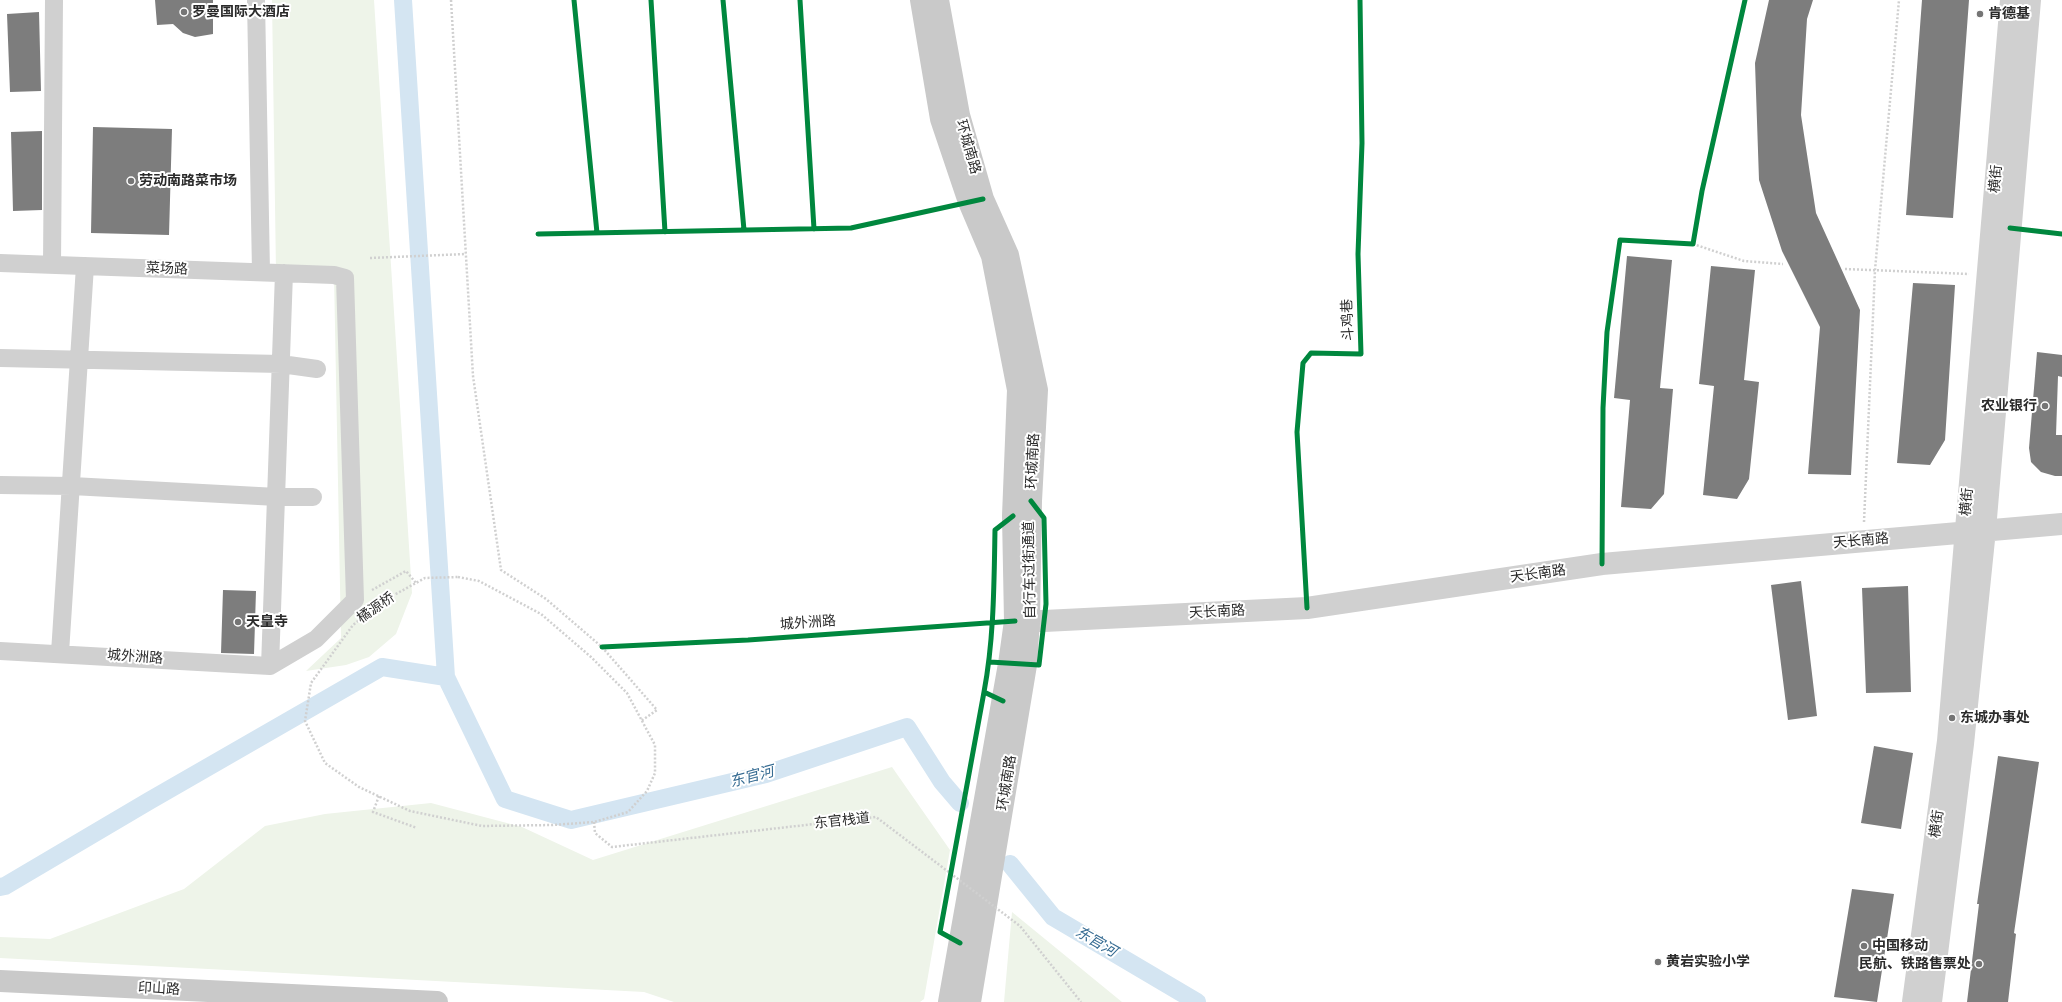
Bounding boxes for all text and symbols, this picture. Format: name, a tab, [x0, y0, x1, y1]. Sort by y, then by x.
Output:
place label: 罗曼国际大酒店	[192, 4, 290, 20]
place label: 肯德基	[1988, 6, 2030, 22]
marker: 罗曼国际大酒店	[179, 7, 189, 17]
marker: 肯德基	[1975, 9, 1985, 19]
street label: 环城南路	[952, 118, 984, 176]
street label: 横街	[1986, 164, 2006, 194]
place label: 劳动南路菜市场	[139, 173, 237, 189]
marker: 劳动南路菜市场	[126, 176, 136, 186]
street label: 菜场路	[146, 260, 188, 278]
street label: 斗鸡巷	[1339, 299, 1357, 341]
place label: 农业银行	[1981, 398, 2037, 414]
marker: 农业银行	[2040, 401, 2050, 411]
street label: 环城南路	[1023, 433, 1043, 489]
street label: 横街	[1957, 487, 1977, 517]
street label: 自行车过街通道	[1021, 521, 1039, 619]
street label: 天长南路	[1832, 530, 1890, 552]
street label: 天长南路	[1509, 562, 1567, 586]
street label: 橘源桥	[354, 589, 398, 627]
street label: 天长南路	[1189, 602, 1245, 622]
street label: 城外洲路	[779, 613, 837, 633]
place label: 天皇寺	[246, 614, 288, 630]
marker: 天皇寺	[233, 617, 243, 627]
street label: 城外洲路	[106, 647, 164, 667]
place label: 东城办事处	[1960, 710, 2030, 726]
marker: 东城办事处	[1947, 713, 1957, 723]
street label: 环城南路	[994, 754, 1020, 812]
water label: 东官河	[728, 762, 776, 792]
street label: 横街	[1927, 809, 1947, 839]
street label: 东官栈道	[813, 810, 871, 832]
water label: 东官河	[1072, 923, 1120, 961]
place label: 中国移动	[1872, 938, 1928, 954]
marker: 中国移动	[1859, 941, 1869, 951]
place label: 黄岩实验小学	[1666, 954, 1750, 970]
place label: 民航、铁路售票处	[1859, 956, 1971, 972]
marker: 黄岩实验小学	[1653, 957, 1663, 967]
marker: 民航、铁路售票处	[1974, 959, 1984, 969]
street label: 印山路	[138, 980, 180, 998]

